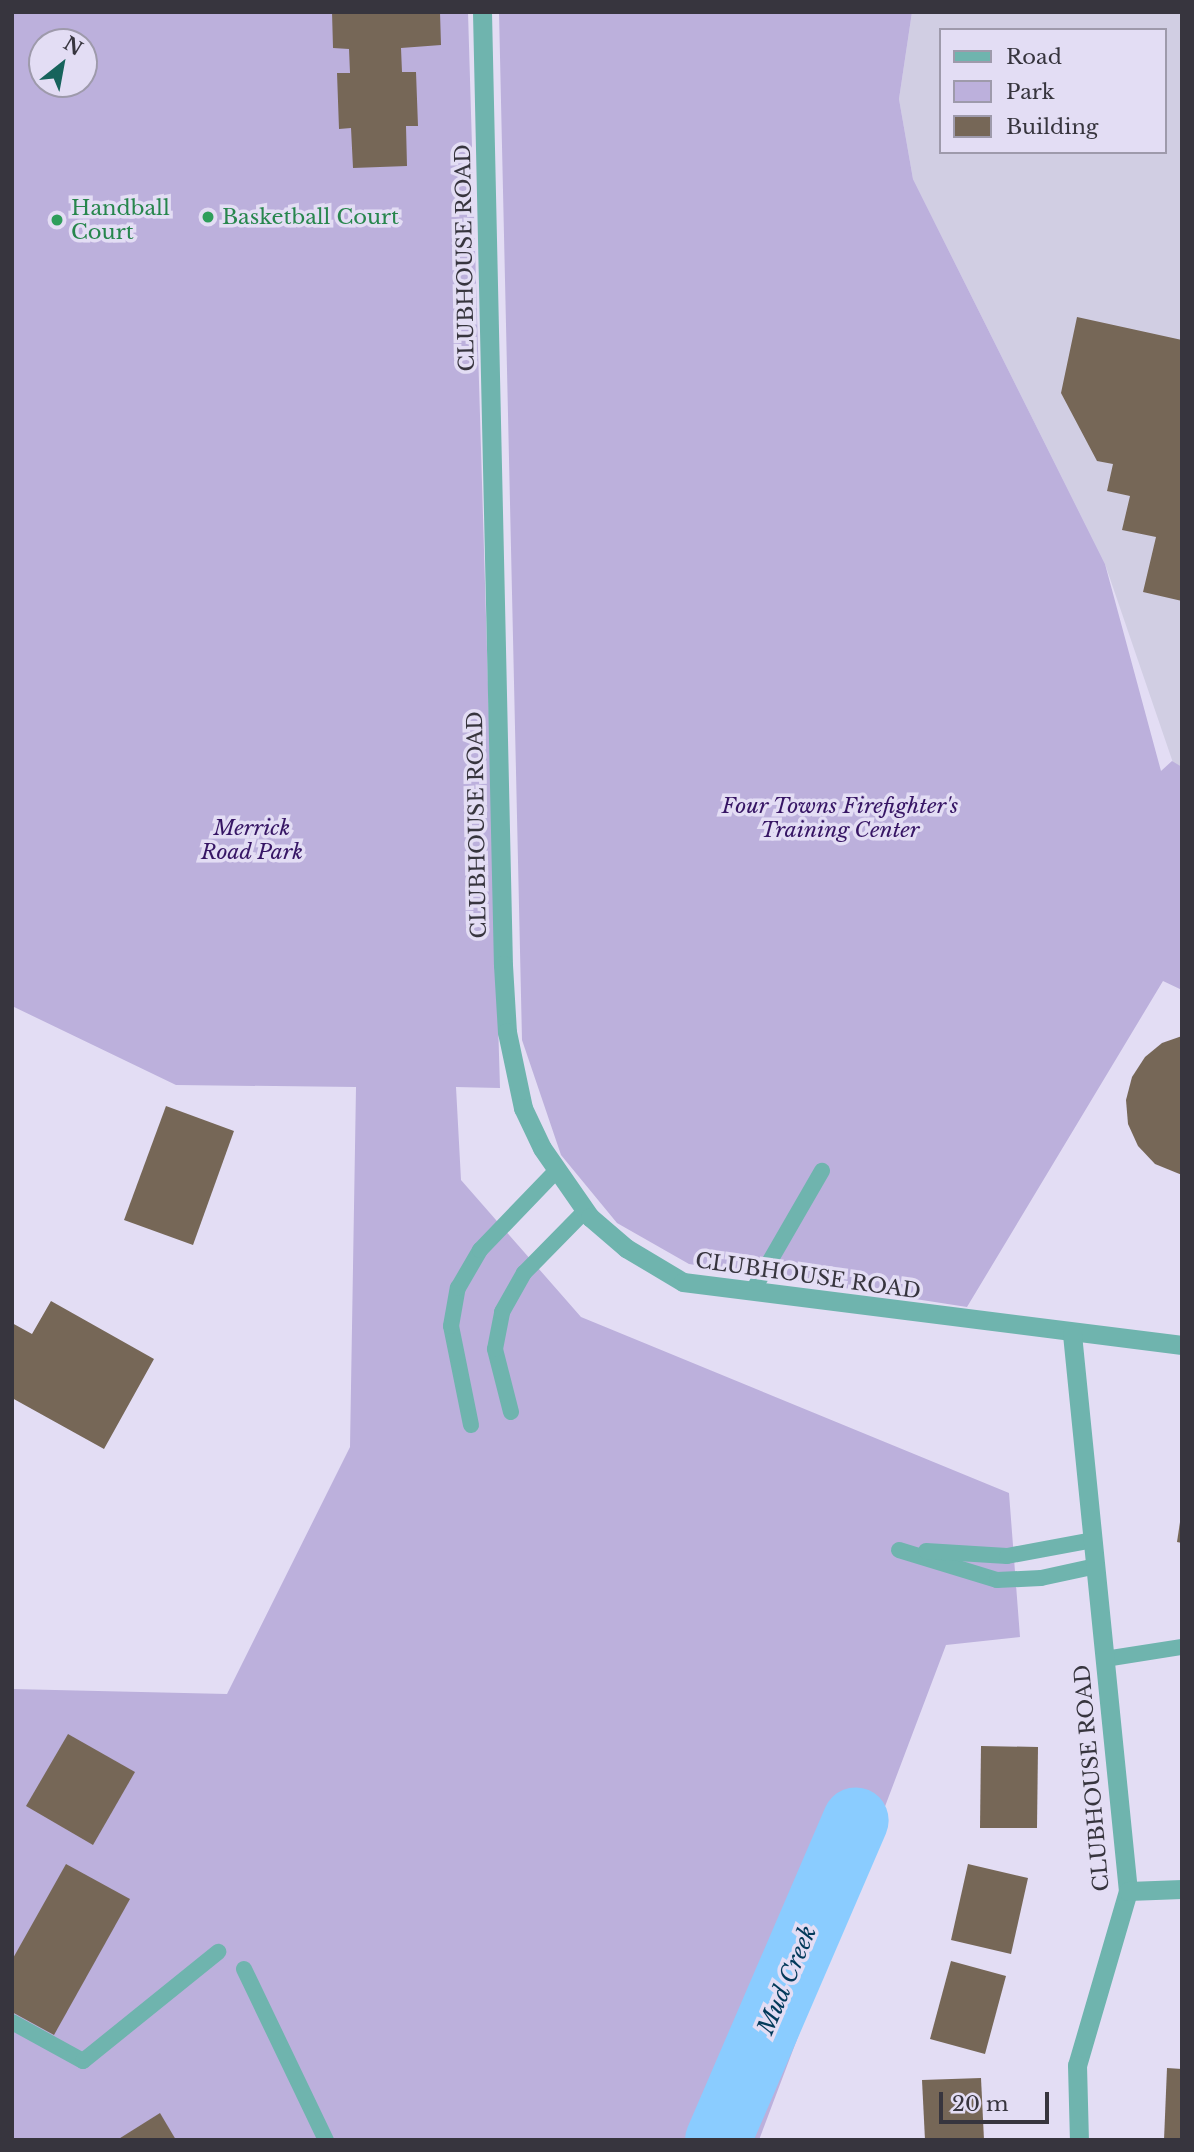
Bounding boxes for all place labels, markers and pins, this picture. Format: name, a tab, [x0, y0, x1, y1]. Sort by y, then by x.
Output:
place label: Handball Court	[71, 195, 170, 245]
place label: Basketball Court	[222, 204, 399, 230]
marker: Basketball Court	[200, 209, 216, 225]
marker: Handball Court	[49, 212, 65, 228]

